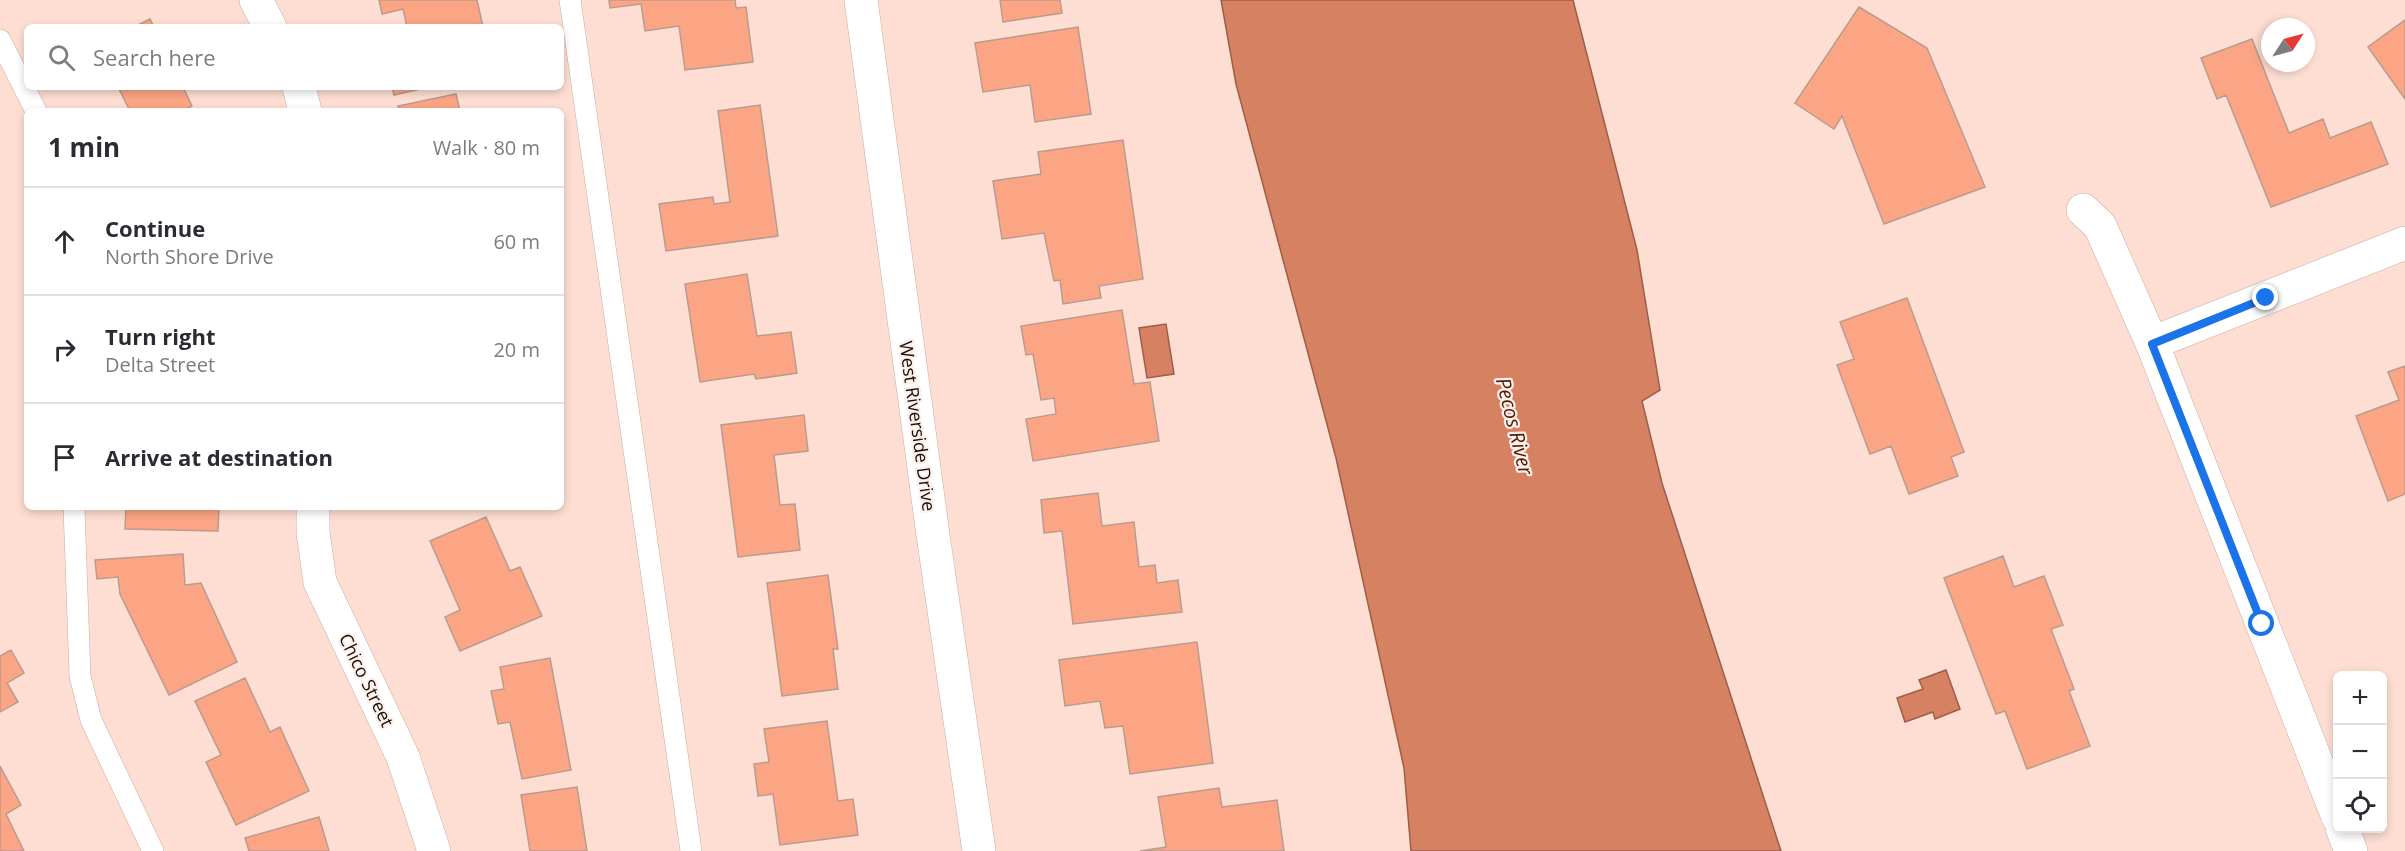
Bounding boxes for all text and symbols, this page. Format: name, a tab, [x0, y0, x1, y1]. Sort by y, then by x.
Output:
north arrow	[2261, 18, 2315, 72]
search box	[24, 24, 564, 90]
icon: search	[45, 41, 78, 74]
text: Search here	[93, 42, 216, 72]
text: 1 min	[48, 129, 120, 165]
text: Walk · 80 m	[433, 134, 540, 161]
text: Continue	[105, 213, 205, 243]
icon: ahead	[48, 225, 81, 258]
text: 60 m	[493, 228, 540, 255]
text: North Shore Drive	[105, 243, 274, 270]
route end	[2252, 284, 2278, 310]
text: Turn right	[105, 321, 216, 351]
icon: right	[48, 333, 81, 366]
text: 20 m	[493, 336, 540, 363]
street label: West Riverside Drive	[894, 339, 942, 513]
text: Delta Street	[105, 351, 215, 378]
water label: Pecos River	[1490, 375, 1540, 478]
icon: arrive	[48, 441, 81, 474]
text: Arrive at destination	[105, 442, 333, 472]
route start	[2248, 610, 2274, 636]
street label: Chico Street	[334, 629, 400, 731]
map controls	[2333, 671, 2387, 833]
button: +	[2333, 671, 2387, 725]
button: −	[2333, 725, 2387, 779]
button: locate	[2333, 779, 2387, 833]

